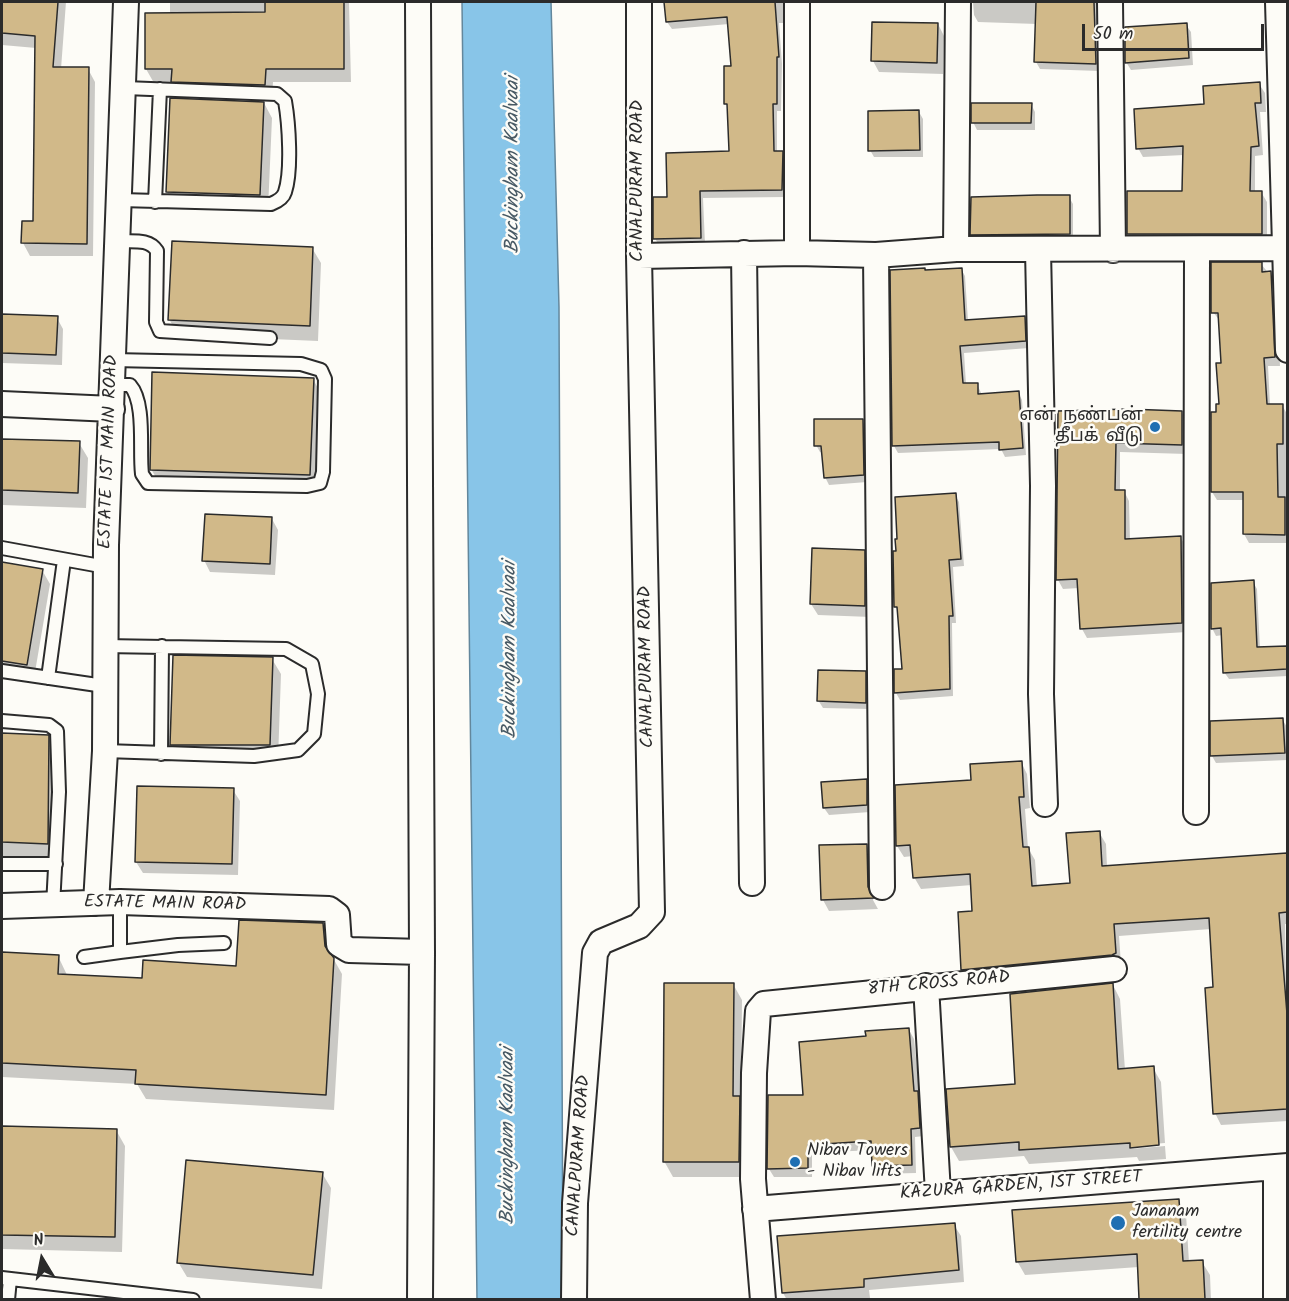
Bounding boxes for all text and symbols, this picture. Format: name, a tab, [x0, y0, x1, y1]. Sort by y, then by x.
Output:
scale bar	[1085, 12, 1266, 50]
text: 50 m	[1093, 20, 1133, 49]
water label: Buckingham Kaalvaai	[503, 76, 527, 254]
street label: CANALPURAM ROAD	[628, 100, 650, 262]
street label: ESTATE 1ST MAIN ROAD	[96, 355, 124, 549]
place label: என் நண்பன் தீபக் வீடு	[1020, 406, 1143, 448]
marker: என் நண்பன் தீபக் வீடு	[1148, 420, 1162, 434]
water label: Buckingham Kaalvaai	[500, 561, 524, 739]
street label: CANALPURAM ROAD	[636, 586, 660, 748]
street label: ESTATE MAIN ROAD	[84, 893, 246, 917]
street label: 8TH CROSS ROAD	[867, 968, 1011, 1002]
water label: Buckingham Kaalvaai	[498, 1047, 522, 1225]
street label: CANALPURAM ROAD	[564, 1074, 596, 1238]
place label: Nibav Towers - Nibav lifts	[807, 1141, 908, 1184]
marker: Nibav Towers - Nibav lifts	[788, 1155, 802, 1169]
street label: KAZURA GARDEN, 1ST STREET	[899, 1168, 1143, 1206]
place label: Jananam fertility centre	[1132, 1202, 1242, 1244]
marker: Jananam fertility centre	[1109, 1214, 1127, 1232]
text: N	[32, 1228, 46, 1254]
north arrow	[12, 1229, 72, 1289]

